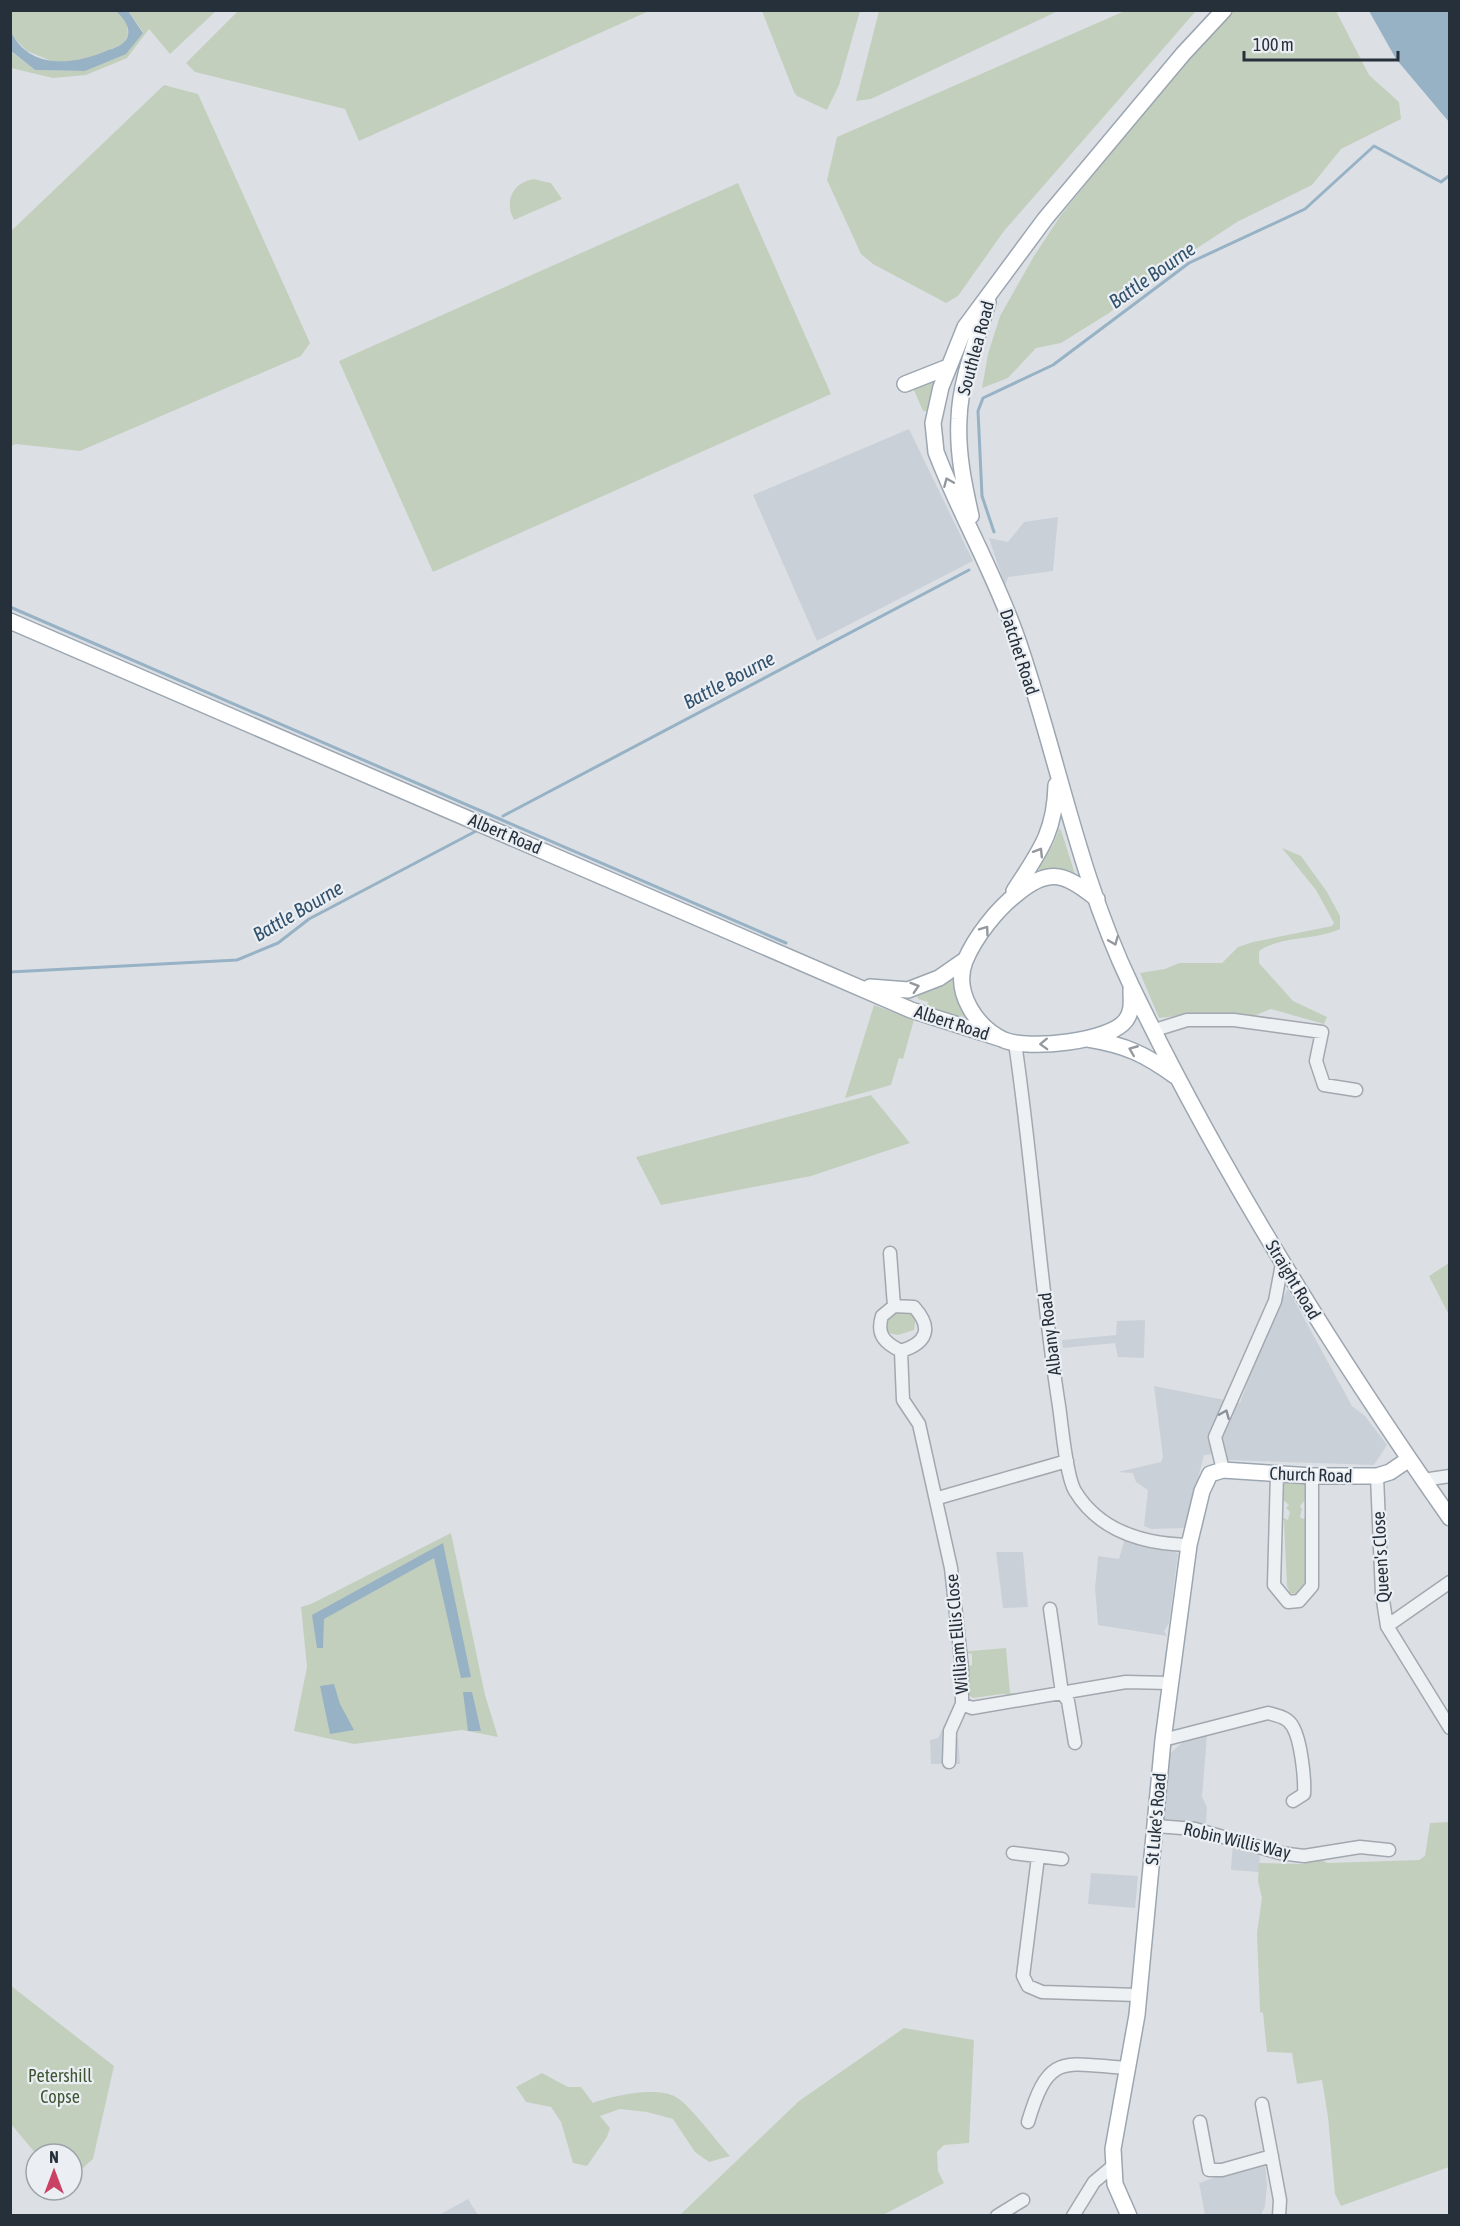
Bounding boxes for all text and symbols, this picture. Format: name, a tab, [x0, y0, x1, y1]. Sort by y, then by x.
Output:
scale bar	[1244, 24, 1398, 62]
text: 100 m	[1253, 34, 1294, 55]
water label: Battle Bourne	[1104, 236, 1199, 313]
street label: Southlea Road	[953, 299, 998, 397]
one-way arrow	[943, 477, 955, 488]
street label: Datchet Road	[996, 606, 1043, 697]
water label: Battle Bourne	[679, 646, 778, 713]
street label: Albert Road	[465, 809, 545, 858]
one-way arrow	[1031, 848, 1043, 858]
water label: Battle Bourne	[249, 876, 347, 946]
one-way arrow	[978, 925, 989, 936]
one-way arrow	[1107, 935, 1119, 946]
one-way arrow	[909, 982, 919, 994]
street label: Albert Road	[912, 1001, 992, 1044]
one-way arrow	[1039, 1038, 1048, 1050]
one-way arrow	[1128, 1045, 1139, 1058]
street label: Straight Road	[1262, 1236, 1325, 1323]
street label: Albany Road	[1034, 1291, 1065, 1377]
one-way arrow	[1218, 1410, 1230, 1421]
street label: Church Road	[1269, 1463, 1353, 1486]
street label: Queen's Close	[1368, 1511, 1393, 1603]
street label: William Ellis Close	[941, 1573, 972, 1695]
street label: St Luke's Road	[1141, 1772, 1170, 1866]
street label: Robin Willis Way	[1181, 1818, 1293, 1863]
park label: Petershill Copse	[28, 2065, 92, 2107]
north arrow	[24, 2142, 84, 2202]
text: N	[49, 2148, 59, 2166]

